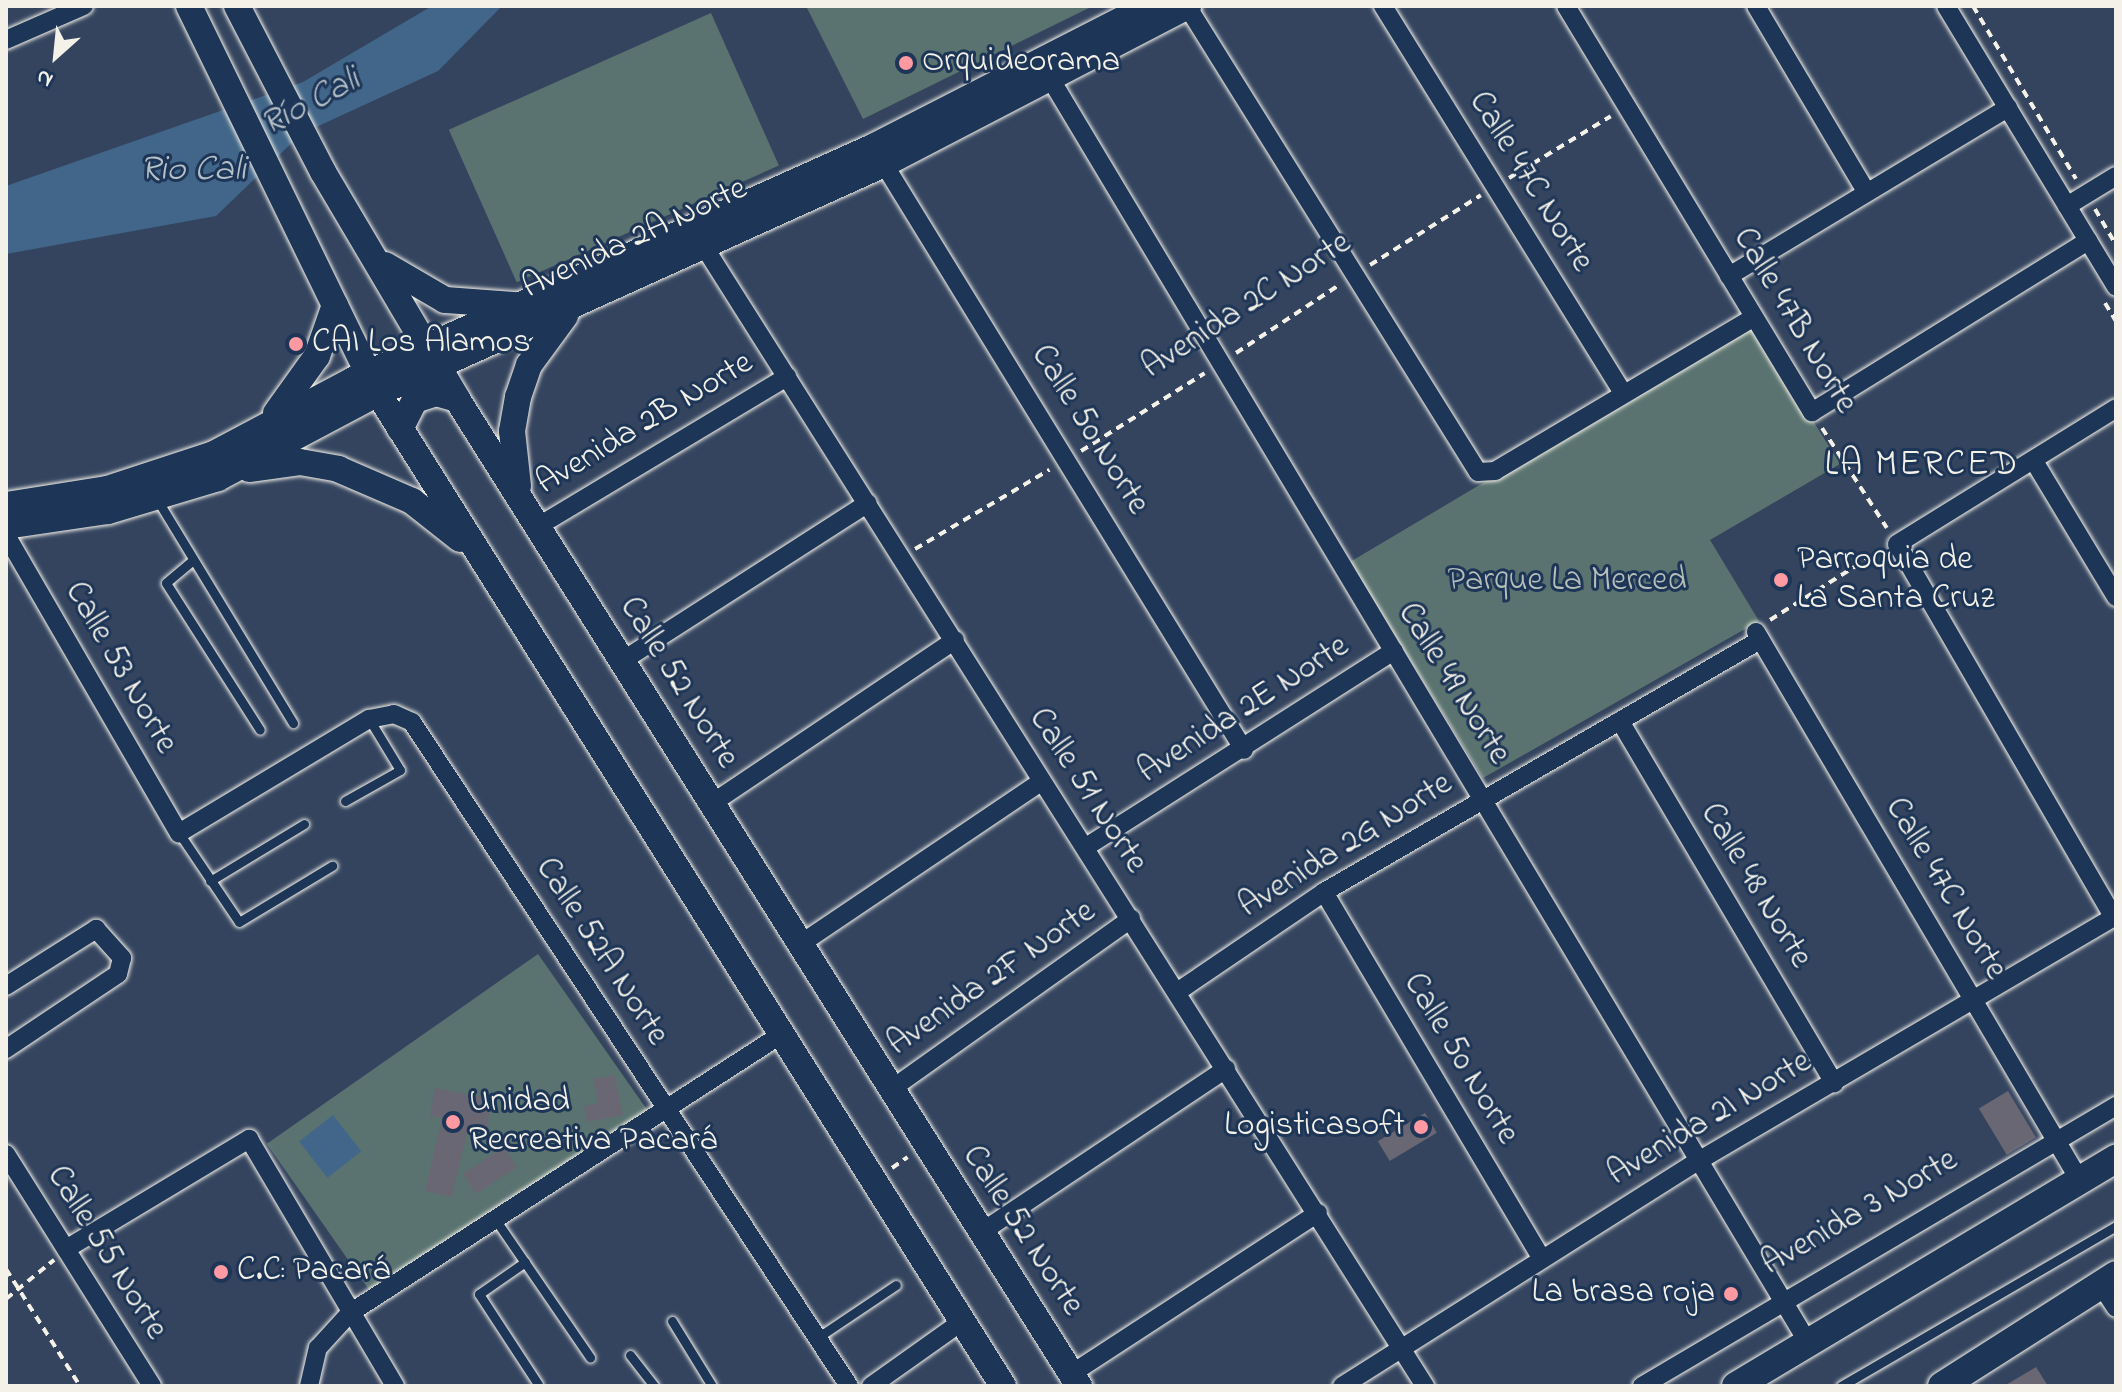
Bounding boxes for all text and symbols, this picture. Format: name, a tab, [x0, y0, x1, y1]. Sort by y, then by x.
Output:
north arrow	[16, 16, 96, 96]
place label: Orquideorama	[922, 43, 1120, 83]
marker: Orquideorama	[897, 54, 915, 72]
water label: Río Cali	[254, 59, 368, 147]
text: N	[31, 60, 59, 95]
street label: Calle 47C Norte	[1458, 84, 1602, 280]
water label: Rio Cali	[140, 149, 246, 193]
street label: Avenida 2A Norte	[516, 169, 754, 309]
street label: Calle 47B Norte	[1723, 221, 1865, 421]
street label: Avenida 2C Norte	[1135, 223, 1359, 389]
place label: CAI Los Alamos	[312, 324, 531, 364]
marker: CAI Los Alamos	[287, 335, 305, 353]
street label: Calle 50 Norte	[1021, 338, 1157, 522]
street label: Avenida 2B Norte	[529, 343, 761, 505]
district label: LA MERCED	[1825, 444, 2019, 488]
place label: Parroquia de La Santa Cruz	[1797, 540, 1994, 620]
park label: Parque La Merced	[1447, 562, 1687, 602]
marker: Parroquia de La Santa Cruz	[1772, 571, 1790, 589]
street label: Calle 53 Norte	[54, 575, 186, 761]
street label: Calle 52 Norte	[609, 590, 747, 776]
street label: Calle 49 Norte	[1387, 596, 1519, 772]
street label: Avenida 2E Norte	[1131, 627, 1357, 793]
street label: Calle 51 Norte	[1018, 701, 1156, 881]
street label: Avenida 2G Norte	[1232, 764, 1460, 928]
street label: Calle 47C Norte	[1875, 791, 2015, 987]
street label: Calle 48 Norte	[1690, 796, 1820, 976]
street label: Calle 52A Norte	[525, 850, 677, 1054]
street label: Avenida 2F Norte	[880, 892, 1104, 1066]
street label: Calle 50 Norte	[1393, 966, 1527, 1152]
street label: Avenida 2I Norte	[1601, 1042, 1819, 1196]
place label: Unidad Recreativa Pacará	[469, 1082, 717, 1162]
place label: Logisticasoft	[1224, 1107, 1405, 1147]
marker: Unidad Recreativa Pacará	[444, 1113, 462, 1131]
marker: Logisticasoft	[1412, 1118, 1430, 1136]
street label: Calle 52 Norte	[952, 1138, 1092, 1324]
street label: Avenida 3 Norte	[1755, 1140, 1965, 1286]
street label: Calle 55 Norte	[36, 1158, 176, 1348]
place label: C.C: Pacará	[237, 1252, 390, 1292]
marker: C.C: Pacará	[212, 1263, 230, 1281]
place label: La brasa roja	[1532, 1274, 1715, 1314]
marker: La brasa roja	[1722, 1285, 1740, 1303]

